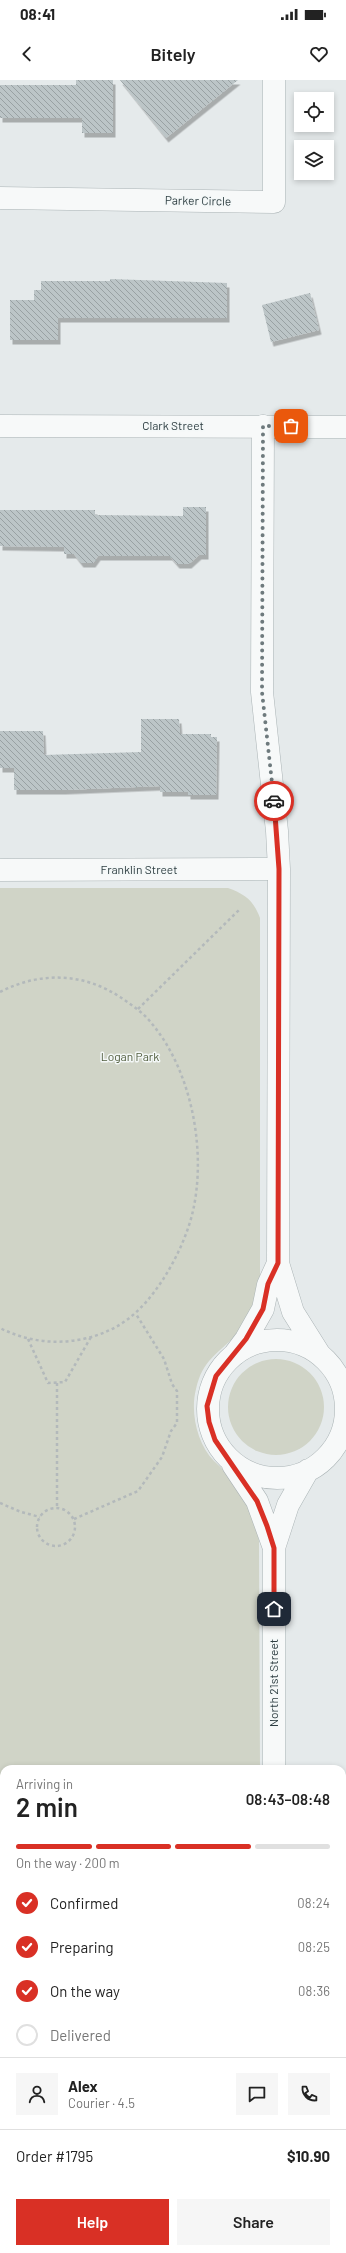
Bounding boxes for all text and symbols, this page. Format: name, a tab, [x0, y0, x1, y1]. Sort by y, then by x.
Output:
text: 08:41	[20, 5, 55, 23]
icon: back	[16, 43, 38, 65]
text: Bitely	[150, 43, 196, 65]
icon: heart	[308, 43, 330, 65]
map controls	[294, 92, 334, 180]
button: locate	[294, 92, 334, 132]
button: layers	[294, 140, 334, 180]
street label: Parker Circle	[165, 192, 231, 208]
pin	[274, 409, 308, 443]
icon: bag	[280, 415, 302, 437]
street label: Clark Street	[142, 418, 204, 432]
courier	[254, 781, 294, 821]
icon: car	[263, 790, 285, 812]
street label: Franklin Street	[100, 862, 178, 876]
park label: Logan Park	[101, 1049, 159, 1063]
pin	[257, 1592, 291, 1626]
icon: home	[263, 1598, 285, 1620]
street label: North 21st Street	[266, 1639, 280, 1727]
text: Arriving in	[16, 1776, 73, 1792]
text: 08:43–08:48	[246, 1790, 330, 1808]
text: 2 min	[16, 1791, 78, 1822]
text: On the way · 200 m	[16, 1855, 120, 1871]
icon: check	[16, 1892, 38, 1914]
text: Confirmed	[50, 1894, 118, 1912]
text: 08:24	[297, 1895, 330, 1911]
icon: check	[16, 1936, 38, 1958]
text: Preparing	[50, 1938, 114, 1956]
text: 08:25	[298, 1939, 330, 1955]
icon: check	[16, 1980, 38, 2002]
text: On the way	[50, 1982, 120, 2000]
text: 08:36	[298, 1983, 330, 1999]
text: Delivered	[50, 2026, 111, 2044]
button: person	[16, 2073, 58, 2115]
button: chat	[236, 2073, 278, 2115]
button: phone	[288, 2073, 330, 2115]
text: Alex	[68, 2077, 98, 2095]
text: Courier · 4.5	[68, 2095, 135, 2111]
text: Order #1795	[16, 2147, 93, 2165]
text: $10.90	[287, 2147, 330, 2165]
button: Help	[16, 2199, 169, 2245]
button: Share	[177, 2199, 330, 2245]

